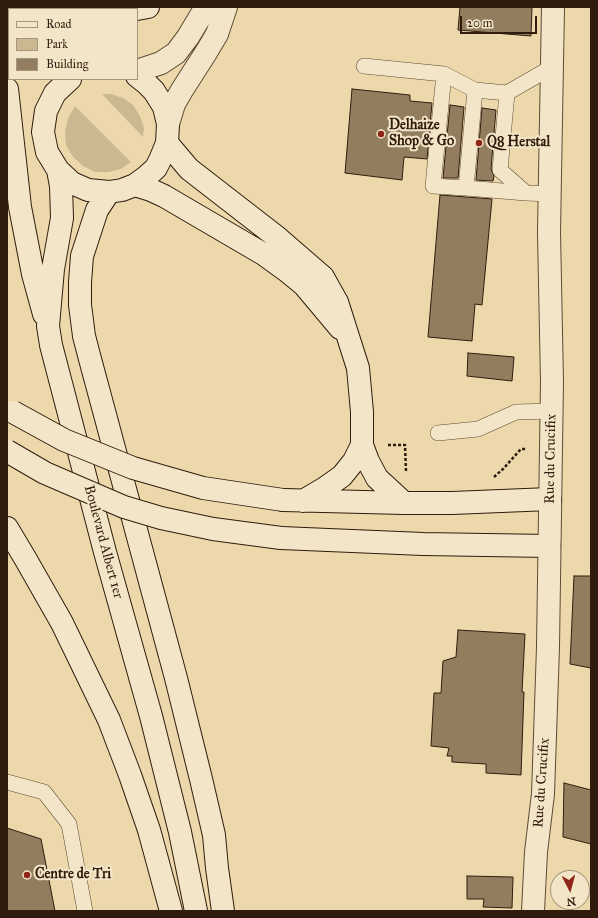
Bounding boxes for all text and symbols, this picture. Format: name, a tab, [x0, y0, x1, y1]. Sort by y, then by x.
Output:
legend	[8, 8, 138, 80]
scale bar	[462, 8, 539, 34]
text: 20 m	[467, 16, 493, 30]
text: Road	[46, 17, 72, 31]
text: Park	[46, 37, 68, 51]
text: Building	[46, 57, 88, 71]
place label: Delhaize Shop & Go	[389, 118, 454, 150]
marker: Delhaize Shop & Go	[376, 129, 386, 139]
place label: Q8 Herstal	[487, 135, 550, 151]
marker: Q8 Herstal	[474, 138, 484, 148]
street label: Rue du Crucifix	[542, 414, 560, 504]
street label: Boulevard Albert 1er	[80, 483, 126, 601]
street label: Rue du Crucifix	[530, 738, 554, 828]
place label: Centre de Tri	[35, 867, 111, 883]
marker: Centre de Tri	[22, 870, 32, 880]
north arrow	[550, 870, 590, 910]
text: N	[566, 894, 577, 908]

